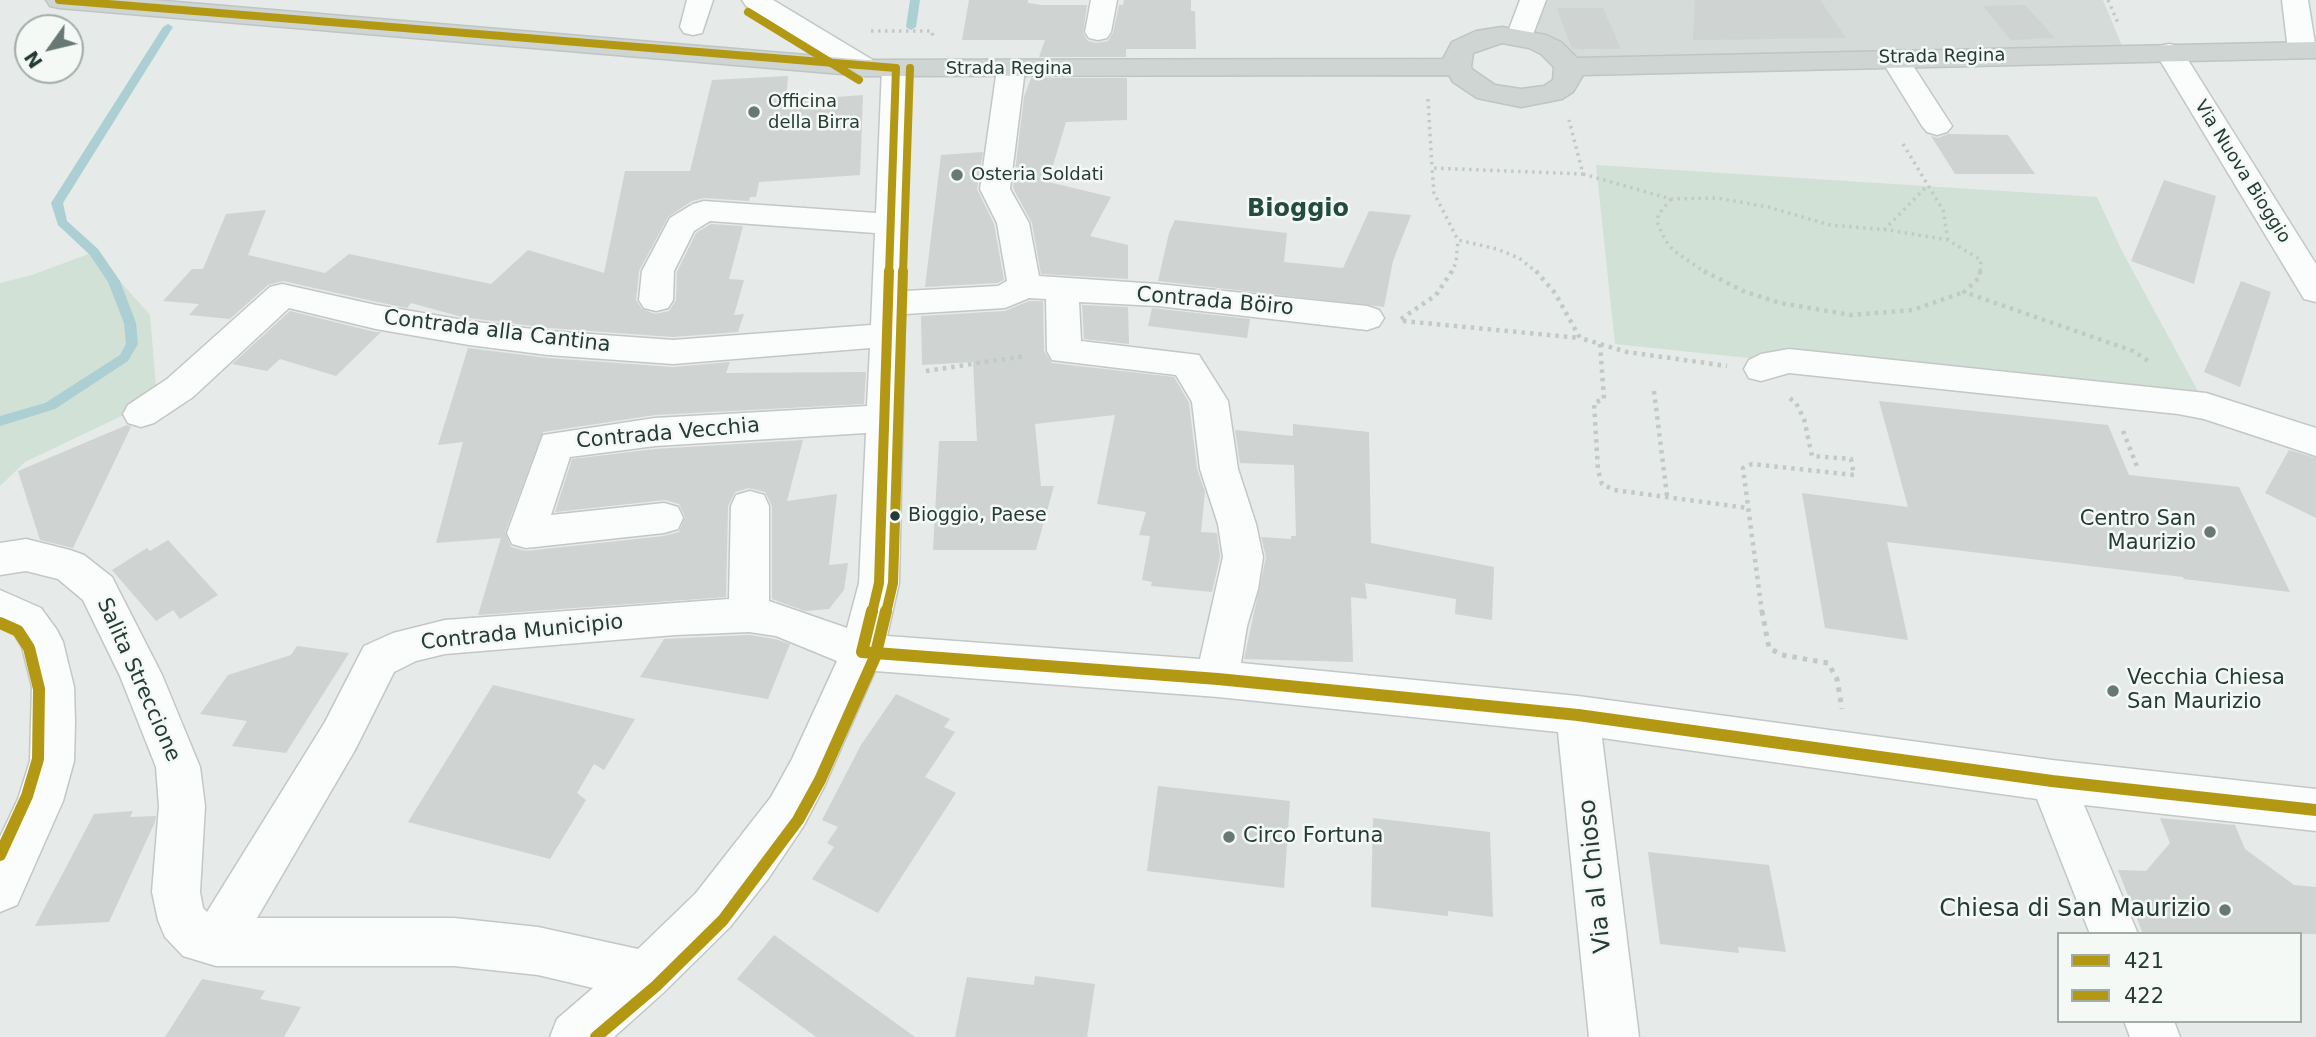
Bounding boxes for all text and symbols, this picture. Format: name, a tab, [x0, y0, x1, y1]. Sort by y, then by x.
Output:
north arrow	[14, 14, 84, 84]
street label: Strada Regina	[1878, 45, 2006, 69]
text: N	[20, 47, 47, 72]
street label: Strada Regina	[946, 58, 1072, 80]
place label: Officina della Birra	[768, 91, 860, 134]
street label: Via Nuova Bioggio	[2189, 97, 2295, 247]
marker: Officina della Birra	[746, 104, 762, 120]
place label: Osteria Soldati	[971, 164, 1104, 186]
marker: Osteria Soldati	[949, 167, 965, 183]
district label: Bioggio	[1247, 196, 1349, 224]
street label: Contrada Böiro	[1135, 283, 1295, 321]
street label: Contrada alla Cantina	[382, 306, 612, 358]
street label: Contrada Vecchia	[575, 413, 761, 455]
place label: Bioggio, Paese	[908, 505, 1047, 527]
place label: Centro San Maurizio	[2080, 507, 2196, 557]
marker: Bioggio, Paese	[888, 509, 902, 523]
marker: Centro San Maurizio	[2202, 524, 2218, 540]
street label: Salita Streccione	[91, 594, 185, 766]
street label: Contrada Municipio	[420, 610, 624, 656]
place label: Vecchia Chiesa San Maurizio	[2127, 666, 2285, 716]
marker: Vecchia Chiesa San Maurizio	[2105, 683, 2121, 699]
street label: Via al Chioso	[1574, 798, 1618, 954]
place label: Circo Fortuna	[1243, 824, 1383, 850]
marker: Circo Fortuna	[1221, 829, 1237, 845]
place label: Chiesa di San Maurizio	[1939, 896, 2211, 924]
marker: Chiesa di San Maurizio	[2217, 902, 2233, 918]
legend	[2057, 932, 2302, 1023]
text: 421	[2124, 949, 2164, 973]
text: 422	[2124, 984, 2164, 1008]

